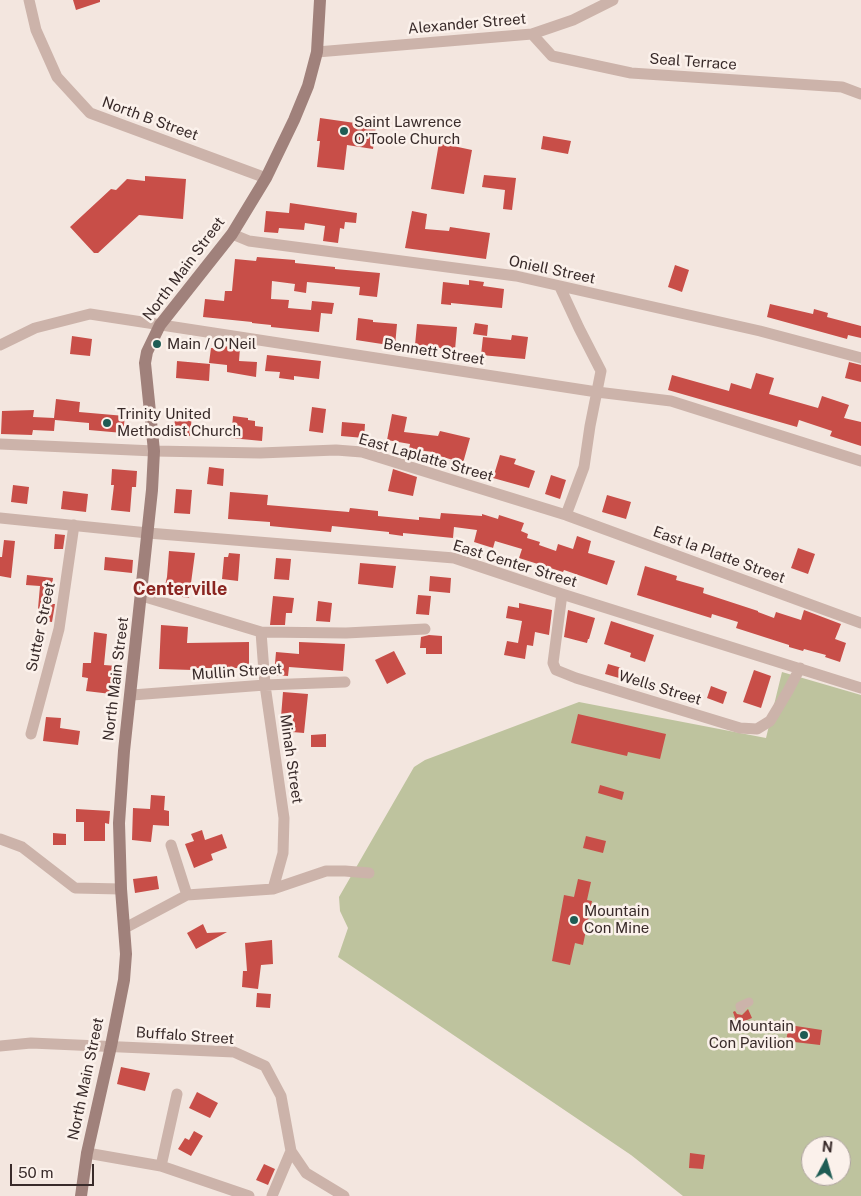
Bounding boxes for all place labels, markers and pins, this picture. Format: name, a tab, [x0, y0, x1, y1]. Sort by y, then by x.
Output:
place label: Saint Lawrence O'Toole Church	[354, 113, 462, 148]
marker: Saint Lawrence O'Toole Church	[338, 125, 350, 137]
place label: Main / O'Neil	[167, 335, 256, 353]
marker: Main / O'Neil	[151, 338, 163, 350]
place label: Trinity United Methodist Church	[117, 405, 241, 440]
marker: Trinity United Methodist Church	[101, 417, 113, 429]
place label: Mountain Con Mine	[584, 902, 649, 937]
marker: Mountain Con Mine	[568, 914, 580, 926]
place label: Mountain Con Pavilion	[709, 1017, 794, 1052]
marker: Mountain Con Pavilion	[798, 1029, 810, 1041]

